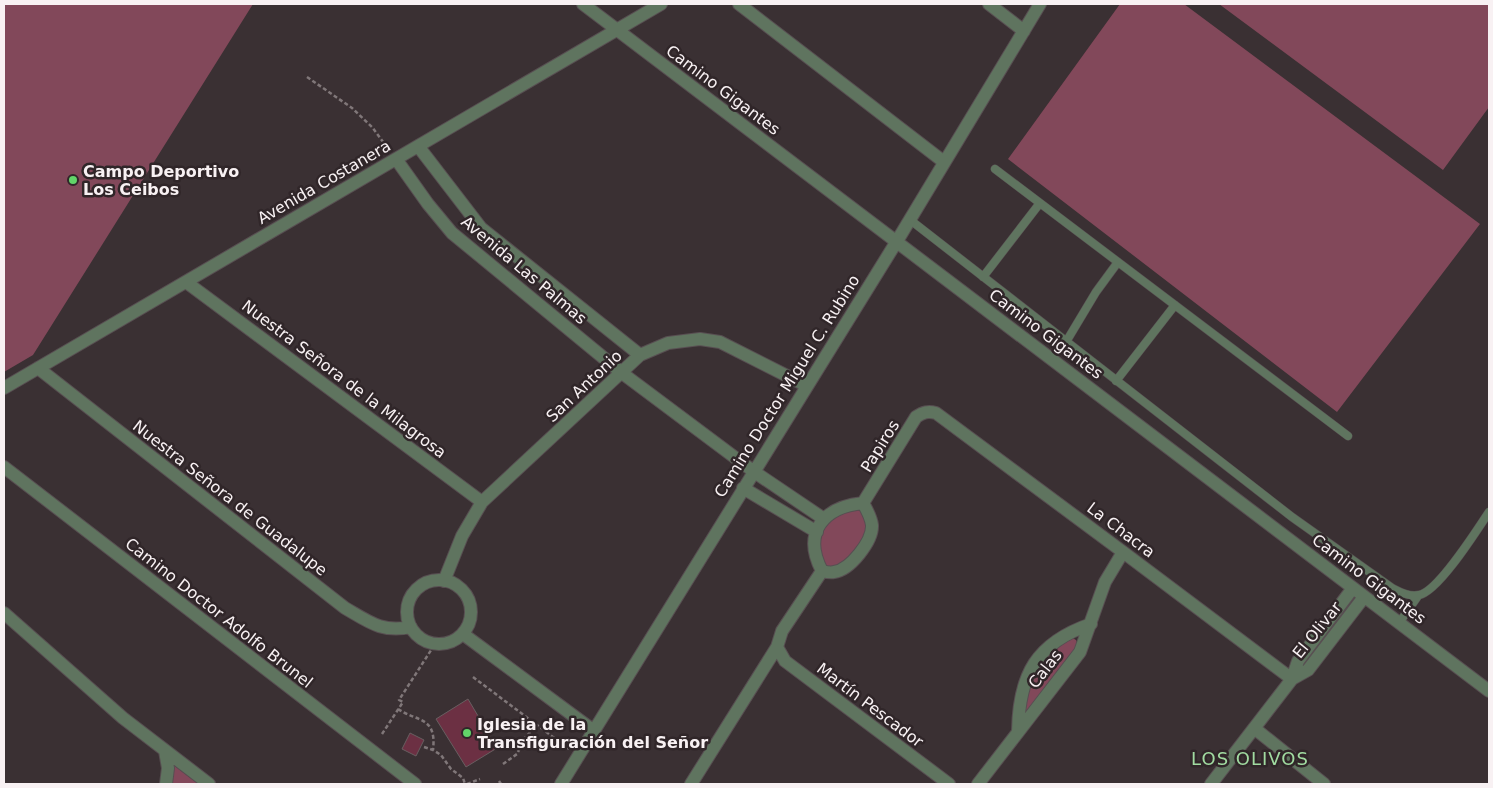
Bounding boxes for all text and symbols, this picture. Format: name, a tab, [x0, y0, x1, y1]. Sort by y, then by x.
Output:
street label: Camino Gigantes	[662, 41, 784, 139]
street label: Avenida Costanera	[254, 136, 394, 228]
place label: Campo Deportivo Los Ceibos	[83, 162, 239, 199]
marker: Campo Deportivo Los Ceibos	[67, 174, 79, 186]
street label: Avenida Las Palmas	[457, 212, 591, 328]
street label: Camino Doctor Miguel C. Rubino	[710, 271, 864, 501]
street label: Camino Gigantes	[985, 285, 1107, 383]
street label: Nuestra Señora de la Milagrosa	[238, 296, 450, 462]
street label: San Antonio	[542, 346, 626, 426]
street label: Nuestra Señora de Guadalupe	[129, 416, 331, 580]
street label: Papiros	[857, 417, 903, 475]
street label: La Chacra	[1083, 498, 1159, 562]
street label: Camino Gigantes	[1308, 530, 1430, 628]
street label: Camino Doctor Adolfo Brunel	[122, 534, 316, 692]
street label: El Olivar	[1289, 598, 1346, 662]
street label: Calas	[1024, 646, 1066, 692]
street label: Martín Pescador	[813, 659, 927, 752]
place label: Iglesia de la Transfiguración del Señor	[477, 715, 708, 752]
marker: Iglesia de la Transfiguración del Señor	[461, 727, 473, 739]
district label: LOS OLIVOS	[1191, 748, 1309, 769]

